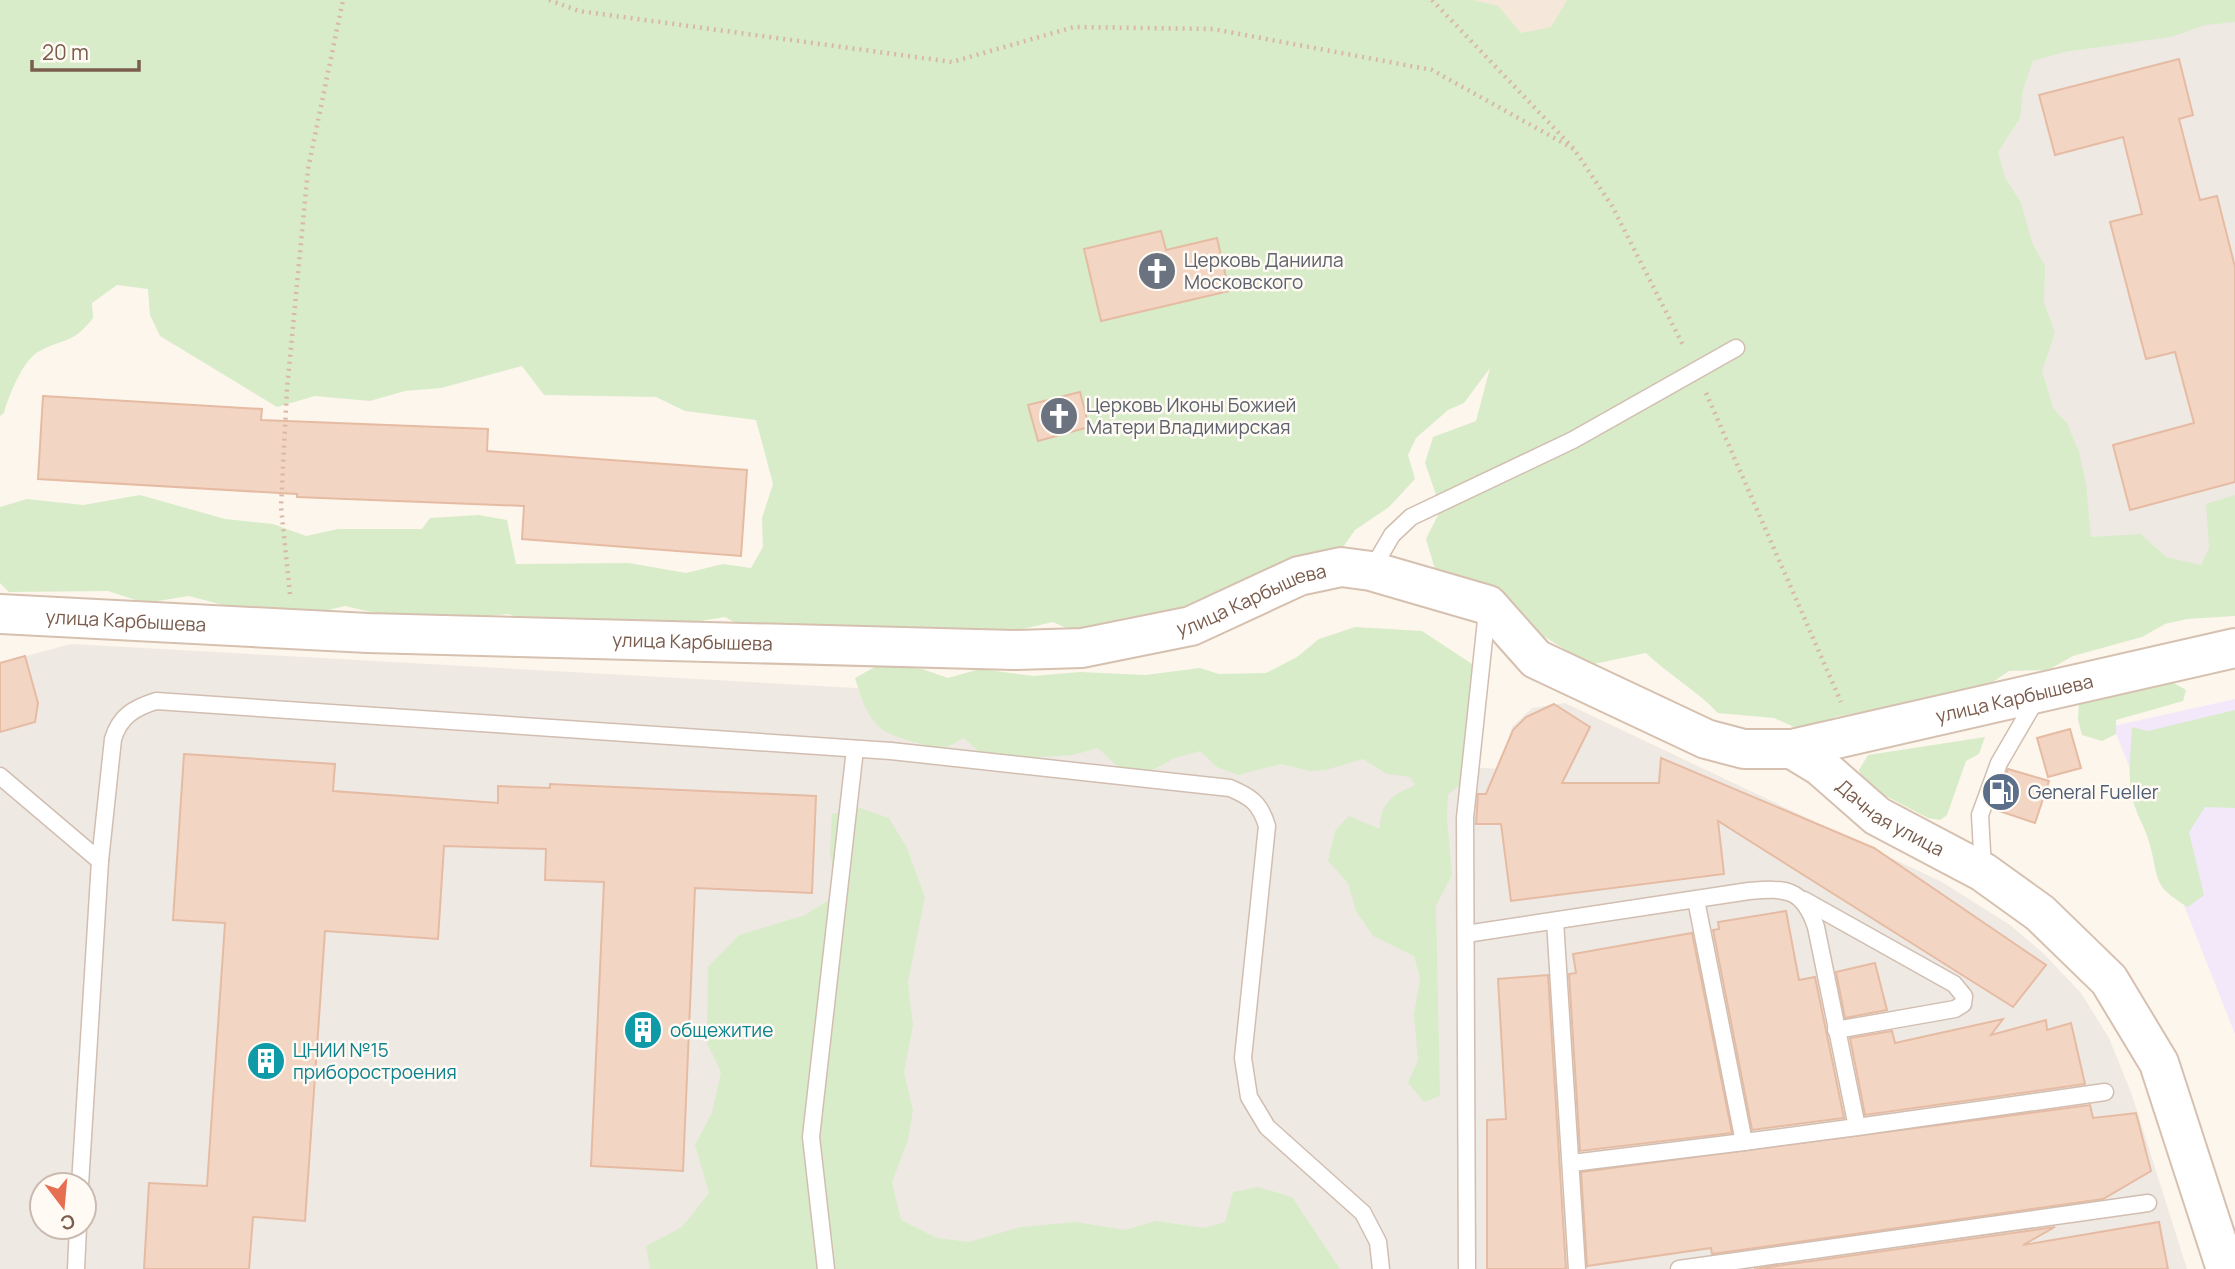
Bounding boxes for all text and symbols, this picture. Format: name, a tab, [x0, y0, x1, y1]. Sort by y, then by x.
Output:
scale bar	[32, 28, 138, 72]
text: 20 m	[42, 38, 89, 66]
place label: Церковь Даниила Московского	[1184, 247, 1343, 295]
church icon: Церковь Даниила Московского	[1136, 250, 1178, 292]
place label: Церковь Иконы Божией Матери Владимирская	[1086, 392, 1296, 440]
church icon: Церковь Иконы Божией Матери Владимирская	[1038, 395, 1080, 437]
street label: улица Карбышева	[1174, 558, 1329, 642]
street label: улица Карбышева	[45, 603, 207, 638]
street label: улица Карбышева	[612, 626, 773, 657]
street label: улица Карбышева	[1933, 668, 2096, 729]
fuel station icon: General Fueller	[1980, 771, 2022, 813]
street label: Дачная улица	[1831, 773, 1949, 862]
place label: General Fueller	[2028, 779, 2159, 805]
building icon: общежитие	[622, 1009, 664, 1051]
place label: общежитие	[670, 1017, 773, 1043]
place label: ЦНИИ №15 приборостроения	[293, 1037, 457, 1085]
building icon: ЦНИИ №15 приборостроения	[245, 1040, 287, 1082]
north arrow	[28, 1171, 98, 1241]
text: С	[57, 1208, 78, 1237]

